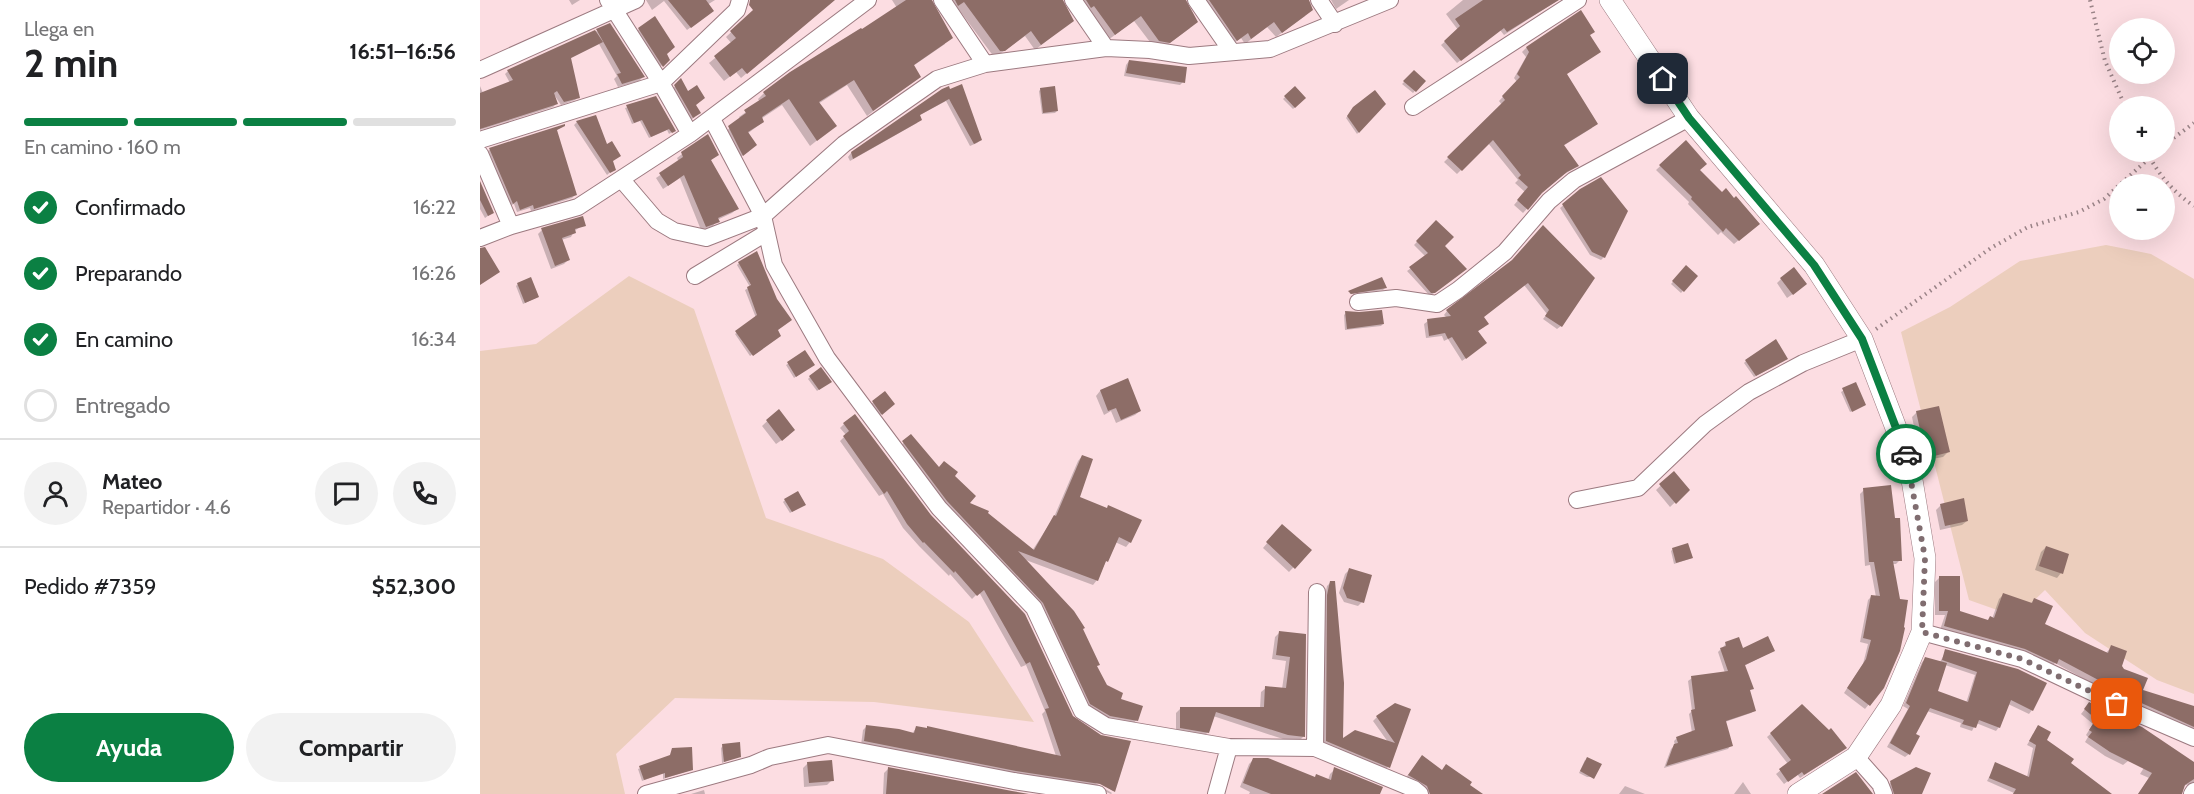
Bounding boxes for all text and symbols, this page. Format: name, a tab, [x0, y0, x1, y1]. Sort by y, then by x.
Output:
text: Llega en	[24, 17, 94, 41]
map controls	[2109, 18, 2175, 240]
button: locate	[2109, 18, 2175, 84]
text: 16:51–16:56	[349, 38, 456, 65]
text: 2 min	[24, 39, 118, 87]
pin	[1637, 53, 1688, 104]
icon: home	[1646, 62, 1679, 95]
button: +	[2109, 96, 2175, 162]
text: En camino · 160 m	[24, 135, 181, 159]
button: −	[2109, 174, 2175, 240]
icon: check	[24, 191, 57, 224]
text: Confirmado	[75, 194, 186, 221]
text: 16:22	[413, 195, 456, 219]
icon: check	[24, 257, 57, 290]
text: Preparando	[75, 260, 182, 287]
text: 16:26	[412, 261, 456, 285]
icon: check	[24, 323, 57, 356]
text: En camino	[75, 326, 173, 353]
text: 16:34	[412, 327, 456, 351]
text: Entregado	[75, 392, 170, 419]
courier	[1876, 424, 1936, 484]
icon: car	[1890, 438, 1923, 471]
button: person	[24, 462, 87, 525]
button: chat	[315, 462, 378, 525]
button: phone	[393, 462, 456, 525]
text: Mateo	[102, 468, 162, 495]
text: Repartidor · 4.6	[102, 495, 231, 519]
text: Pedido #7359	[24, 573, 157, 600]
text: $52,300	[372, 573, 456, 600]
pin	[2091, 678, 2142, 729]
icon: bag	[2100, 687, 2133, 720]
button: Ayuda	[24, 713, 234, 782]
button: Compartir	[246, 713, 456, 782]

